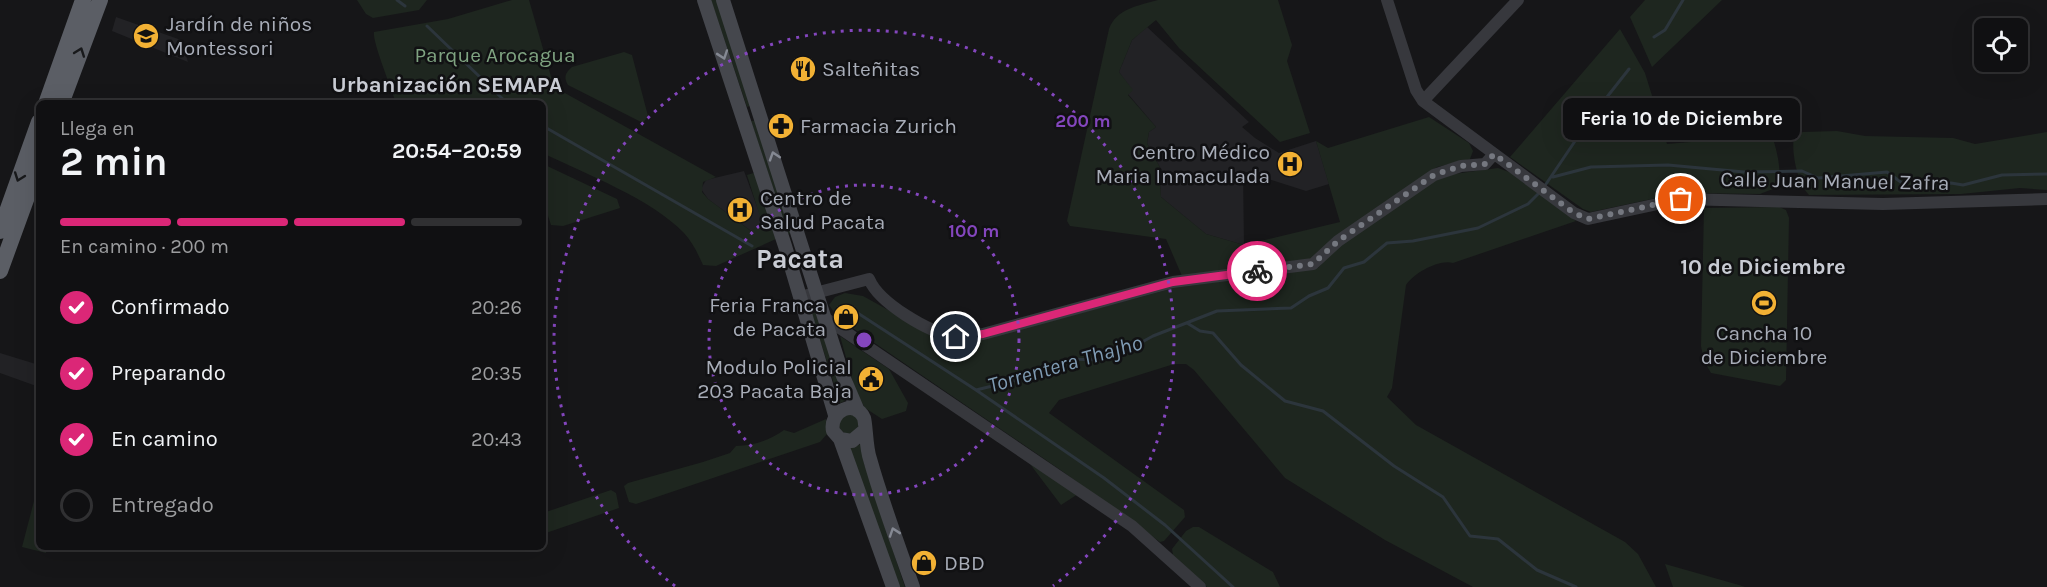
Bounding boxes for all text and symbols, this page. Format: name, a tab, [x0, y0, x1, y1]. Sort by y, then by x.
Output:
place label: Jardín de niños Montessori	[166, 12, 312, 60]
map controls	[1974, 18, 2028, 72]
button: locate	[1974, 18, 2028, 72]
school or university icon: Jardín de niños Montessori	[131, 21, 161, 51]
park label: Parque Arocagua	[414, 43, 576, 67]
one-way arrow	[73, 47, 86, 58]
one-way arrow	[715, 49, 728, 60]
restaurant icon: Salteñitas	[788, 54, 818, 84]
place label: Salteñitas	[822, 57, 920, 81]
district label: Urbanización SEMAPA	[331, 72, 563, 98]
callout: Feria 10 de Diciembre	[1562, 97, 1800, 139]
text: Feria 10 de Diciembre	[1580, 107, 1783, 130]
text: 200 m	[1055, 110, 1111, 132]
pharmacy icon: Farmacia Zurich	[766, 111, 796, 141]
place label: Farmacia Zurich	[800, 114, 957, 138]
text: Llega en	[60, 117, 135, 140]
text: 20:54–20:59	[392, 138, 522, 164]
text: 2 min	[60, 139, 168, 185]
place label: Centro Médico Maria Inmaculada	[1096, 140, 1270, 188]
hospital icon: Centro Médico Maria Inmaculada	[1275, 149, 1305, 179]
one-way arrow	[769, 151, 782, 162]
street label: Calle Juan Manuel Zafra	[1720, 167, 1950, 195]
one-way arrow	[14, 171, 27, 181]
pin	[1655, 173, 1706, 224]
icon: bag	[1664, 182, 1697, 215]
place label: Centro de Salud Pacata	[760, 186, 885, 234]
hospital icon: Centro de Salud Pacata	[725, 195, 755, 225]
text: 100 m	[949, 220, 999, 242]
text: En camino · 200 m	[60, 235, 229, 258]
courier	[1227, 241, 1287, 301]
district label: Pacata	[756, 243, 844, 275]
district label: 10 de Diciembre	[1680, 254, 1846, 280]
icon: bike	[1241, 255, 1274, 288]
sports icon: Cancha 10 de Diciembre	[1749, 288, 1779, 318]
icon: check	[60, 291, 93, 324]
place label: Feria Franca de Pacata	[709, 293, 826, 341]
text: Confirmado	[111, 294, 230, 320]
text: 20:26	[471, 296, 522, 319]
shop icon: Feria Franca de Pacata	[831, 302, 861, 332]
pin	[930, 311, 981, 362]
icon: home	[939, 320, 972, 353]
place label: Cancha 10 de Diciembre	[1701, 321, 1827, 369]
water label: Torrentera Thajho	[985, 329, 1145, 398]
centre of rings	[854, 330, 874, 350]
place label: Modulo Policial 203 Pacata Baja	[697, 355, 852, 403]
icon: check	[60, 357, 93, 390]
text: Preparando	[111, 360, 226, 386]
text: 20:35	[471, 362, 522, 385]
public building icon: Modulo Policial 203 Pacata Baja	[856, 364, 886, 394]
icon: check	[60, 423, 93, 456]
text: En camino	[111, 426, 218, 452]
text: 20:43	[471, 428, 522, 451]
text: Entregado	[111, 492, 214, 518]
one-way arrow	[888, 527, 901, 538]
shop icon: DBD	[909, 548, 939, 578]
place label: DBD	[944, 551, 985, 575]

